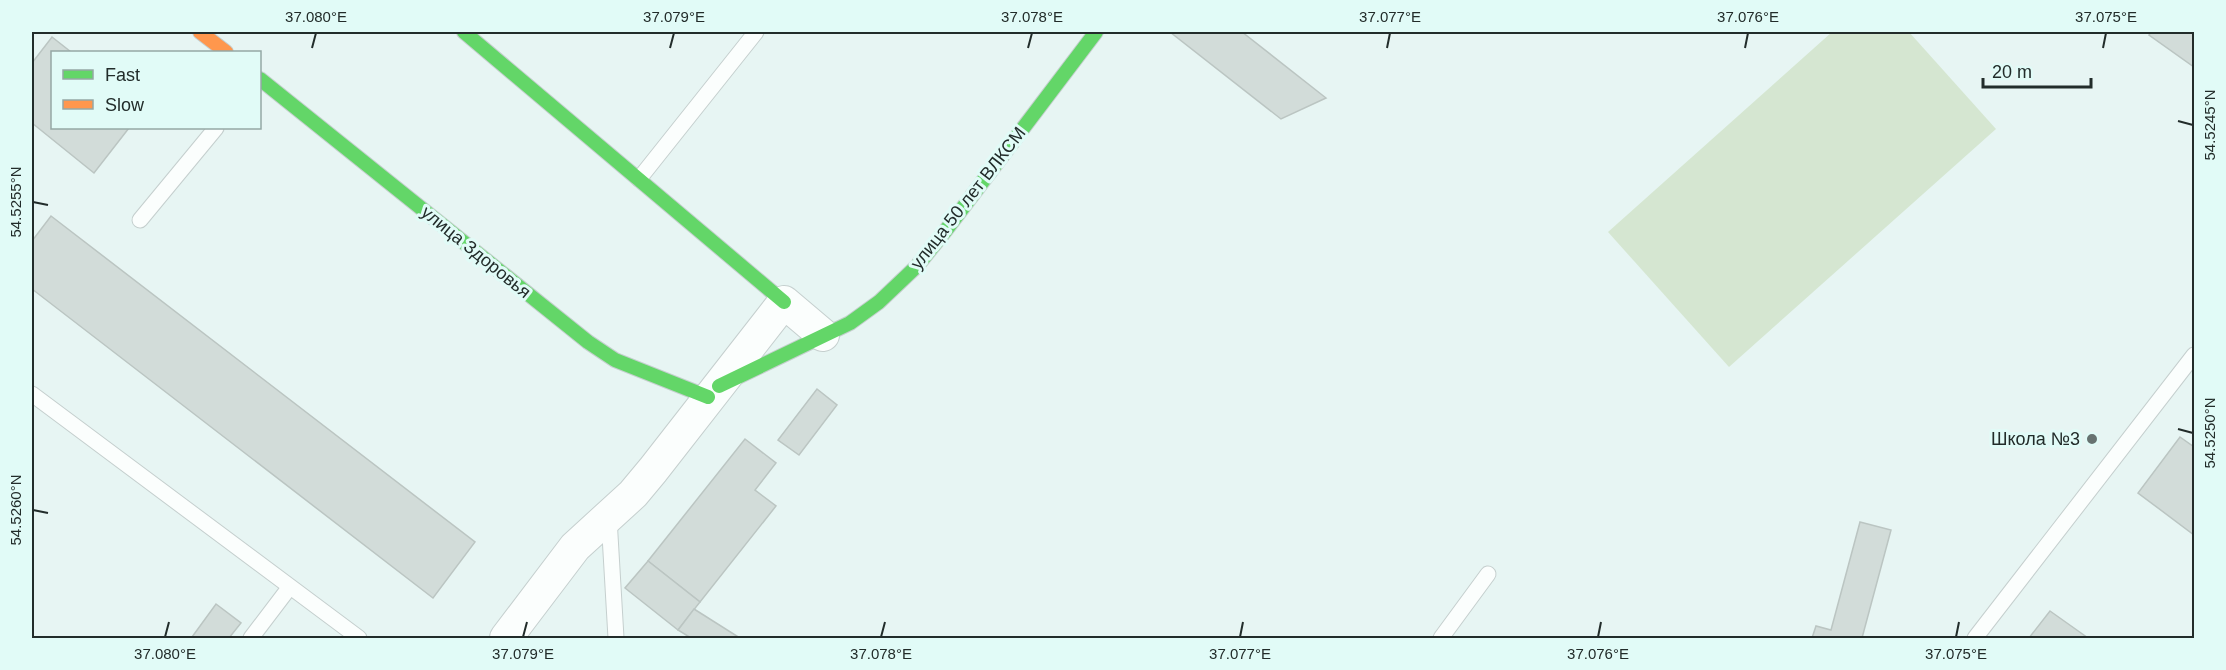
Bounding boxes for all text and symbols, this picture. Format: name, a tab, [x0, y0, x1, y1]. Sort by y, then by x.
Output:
text: 37.080°E	[285, 8, 347, 25]
text: 37.079°E	[643, 8, 705, 25]
text: 37.078°E	[1001, 8, 1063, 25]
text: 37.077°E	[1359, 8, 1421, 25]
text: 37.076°E	[1717, 8, 1779, 25]
text: 37.075°E	[2075, 8, 2137, 25]
legend	[51, 51, 261, 129]
scale bar	[1983, 51, 2091, 89]
text: 20 m	[1992, 62, 2032, 82]
text: Fast	[105, 65, 140, 85]
text: 54.5245°N	[2201, 89, 2218, 161]
text: Slow	[105, 95, 145, 115]
street label: улица 50 лет ВЛКСМ	[906, 123, 1030, 273]
text: 54.5255°N	[7, 166, 24, 238]
street label: улица Здоровья	[417, 202, 535, 302]
text: 54.5250°N	[2201, 397, 2218, 469]
place label: Школа №3	[1991, 429, 2080, 449]
marker: Школа №3	[2085, 432, 2099, 446]
text: 54.5260°N	[7, 474, 24, 546]
text: 37.080°E	[134, 645, 196, 662]
text: 37.079°E	[492, 645, 554, 662]
text: 37.078°E	[850, 645, 912, 662]
text: 37.077°E	[1209, 645, 1271, 662]
text: 37.076°E	[1567, 645, 1629, 662]
text: 37.075°E	[1925, 645, 1987, 662]

